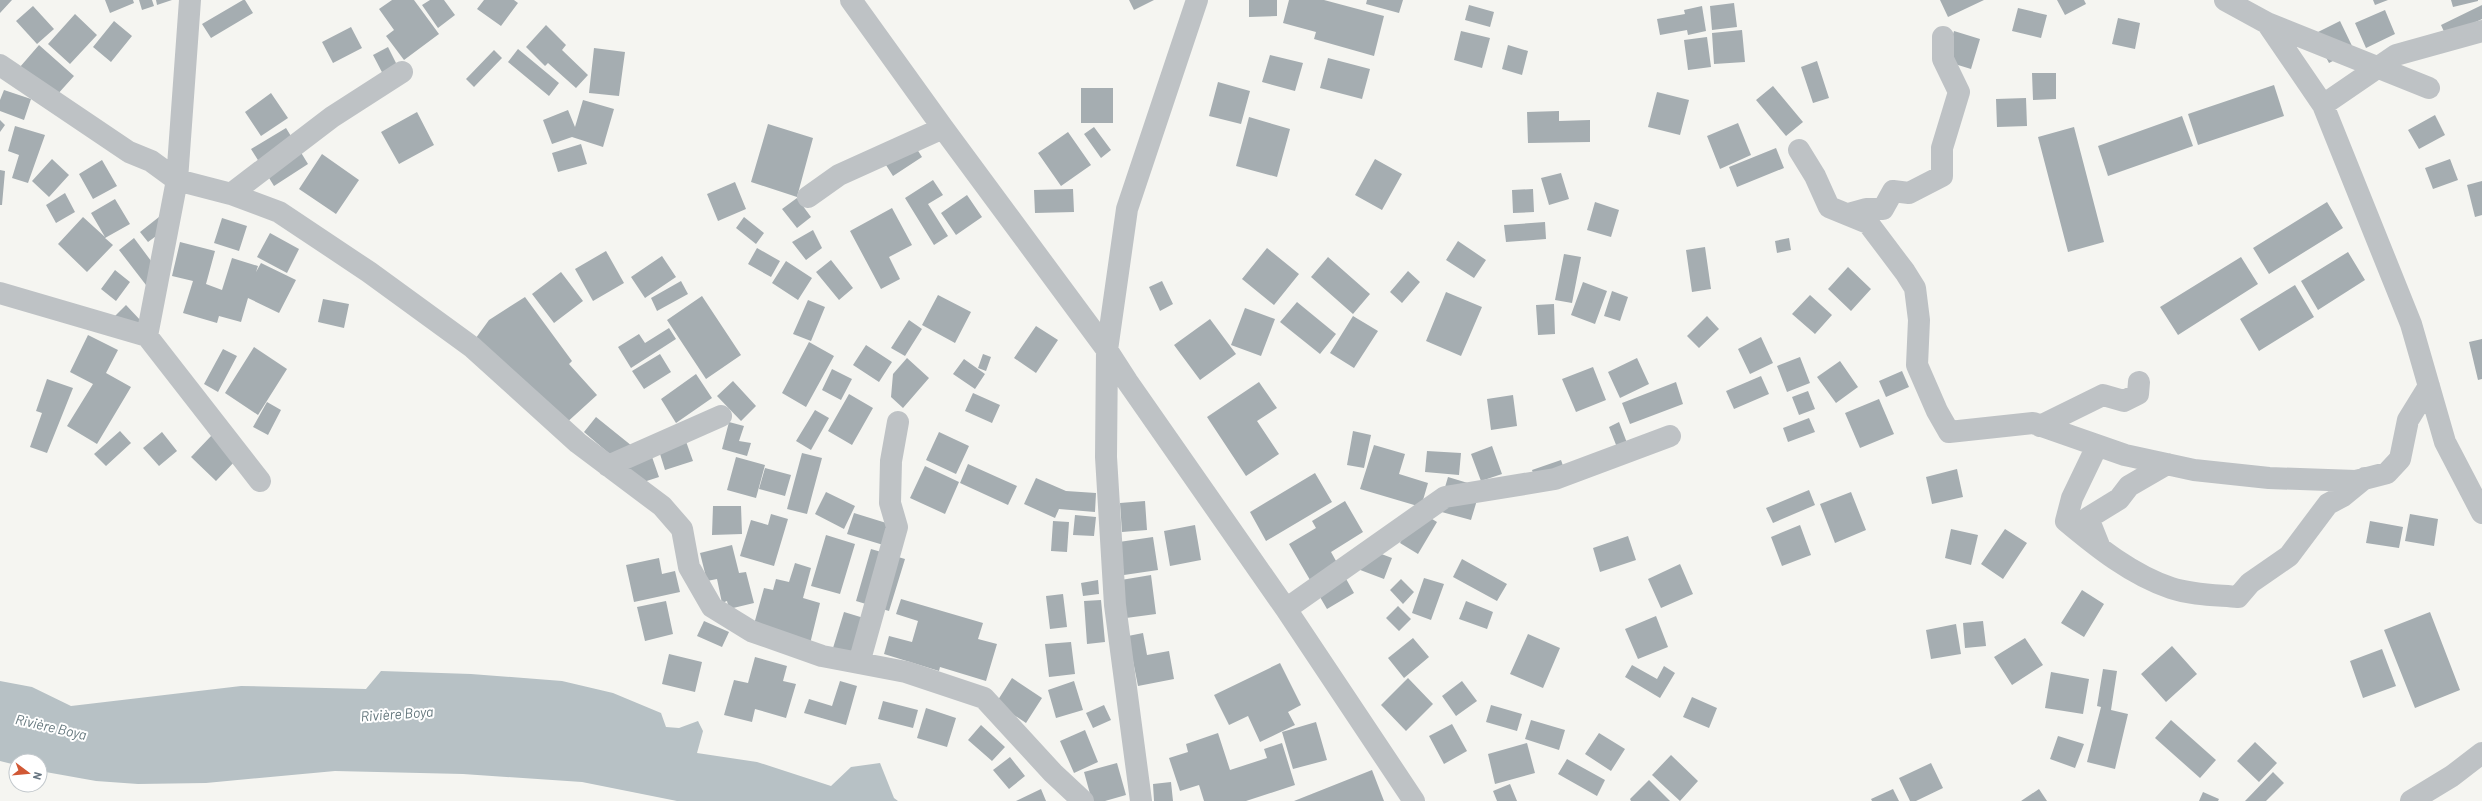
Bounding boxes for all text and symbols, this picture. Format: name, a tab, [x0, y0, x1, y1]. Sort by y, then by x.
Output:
water label: Rivière Boya	[360, 702, 434, 725]
water label: Rivière Boya	[14, 710, 88, 743]
north arrow	[8, 753, 48, 793]
text: N	[31, 771, 45, 781]

